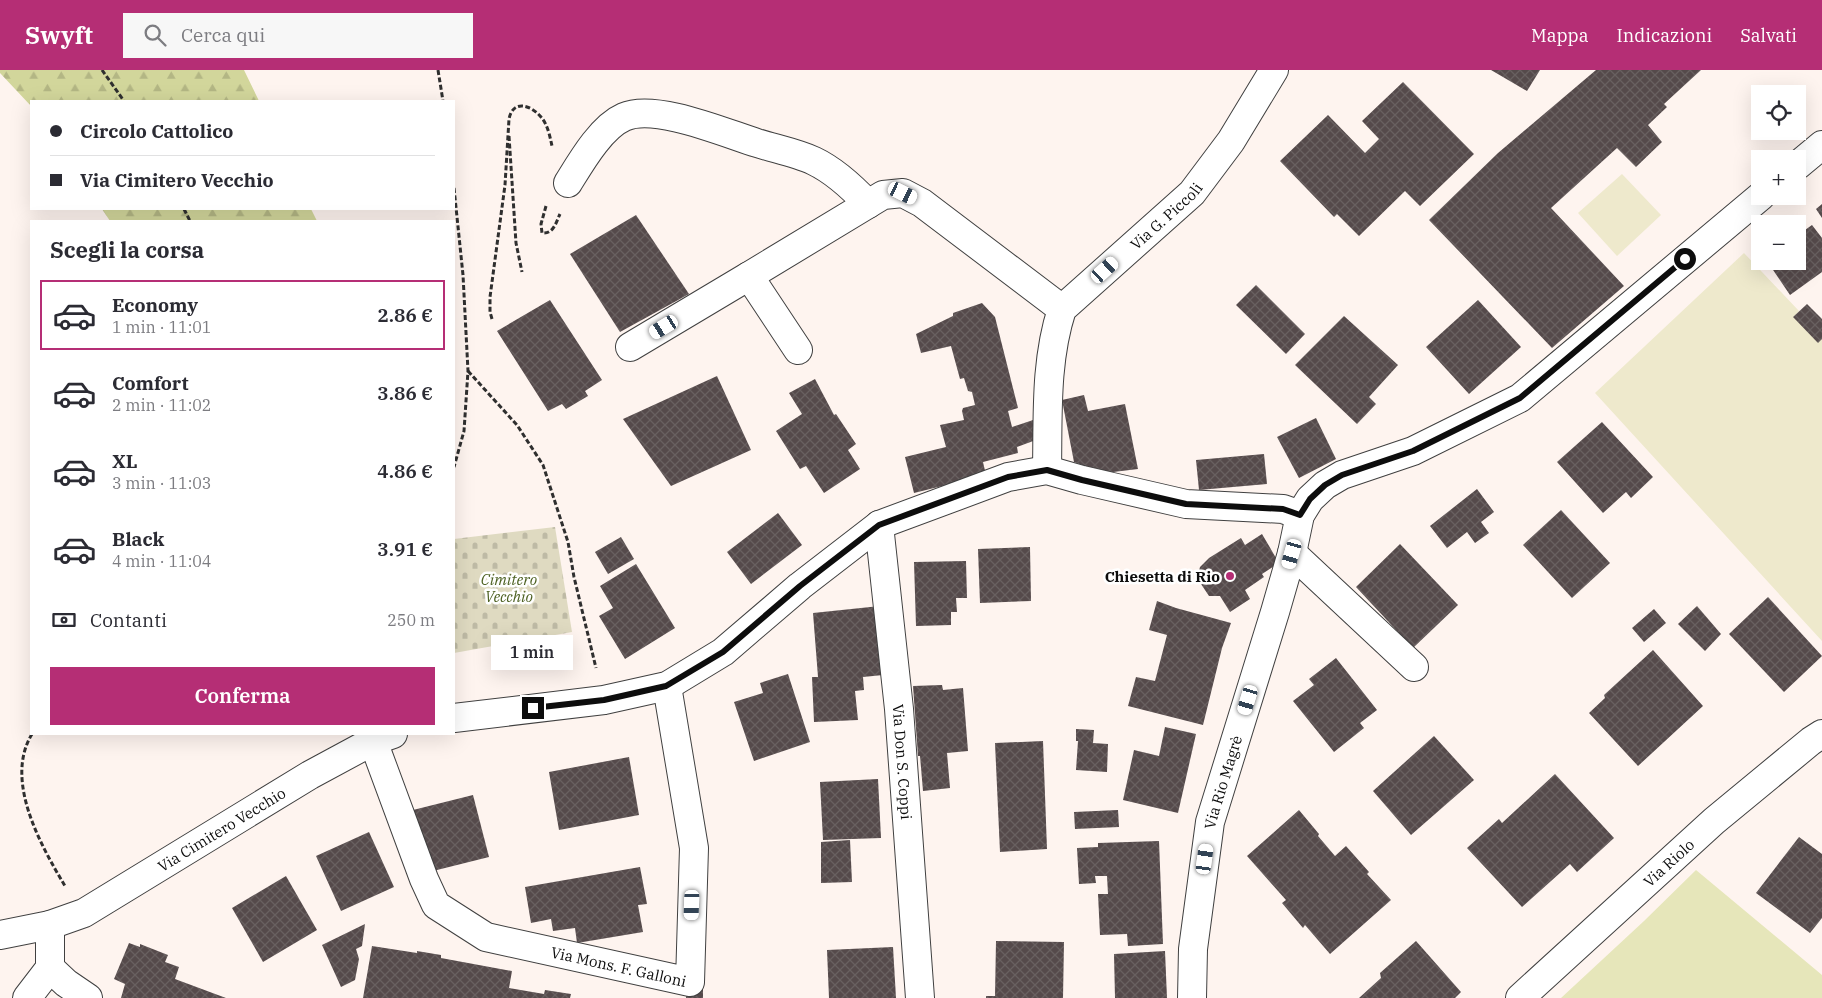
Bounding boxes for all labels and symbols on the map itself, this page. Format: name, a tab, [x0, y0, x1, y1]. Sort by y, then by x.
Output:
street label: Via G. Piccoli	[1126, 178, 1206, 253]
car	[886, 180, 919, 206]
route start	[1674, 248, 1696, 270]
car	[1088, 254, 1121, 286]
car	[647, 313, 680, 341]
car	[1280, 538, 1303, 570]
place label: Chiesetta di Rio	[1105, 567, 1220, 586]
park label: Cimitero Vecchio	[481, 570, 537, 606]
marker: Chiesetta di Rio	[1224, 570, 1236, 582]
callout: 1 min	[492, 636, 574, 670]
car	[1236, 683, 1259, 717]
route end	[522, 697, 544, 719]
street label: Via Don S. Coppi	[889, 703, 917, 820]
street label: Via Rio Magrè	[1200, 733, 1246, 830]
street label: Via Cimitero Vecchio	[154, 783, 289, 875]
street label: Via Riolo	[1639, 834, 1698, 891]
car	[1195, 843, 1214, 875]
car	[683, 890, 700, 920]
street label: Via Mons. F. Galloni	[549, 942, 688, 990]

